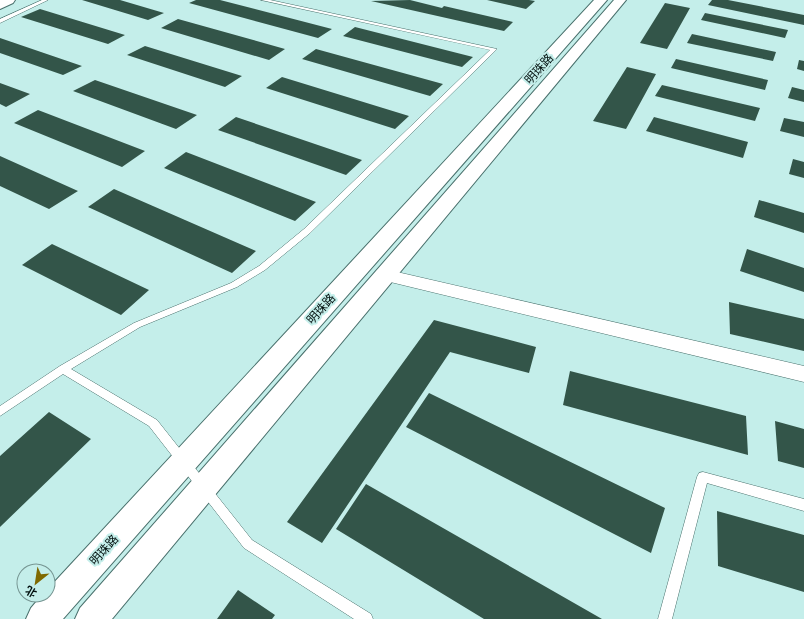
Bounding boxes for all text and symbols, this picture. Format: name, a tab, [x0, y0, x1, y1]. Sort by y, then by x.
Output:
street label: 明珠路	[522, 51, 556, 87]
street label: 明珠路	[304, 291, 338, 327]
street label: 明珠路	[87, 532, 121, 568]
north arrow	[16, 563, 56, 603]
text: 北	[23, 584, 39, 600]

